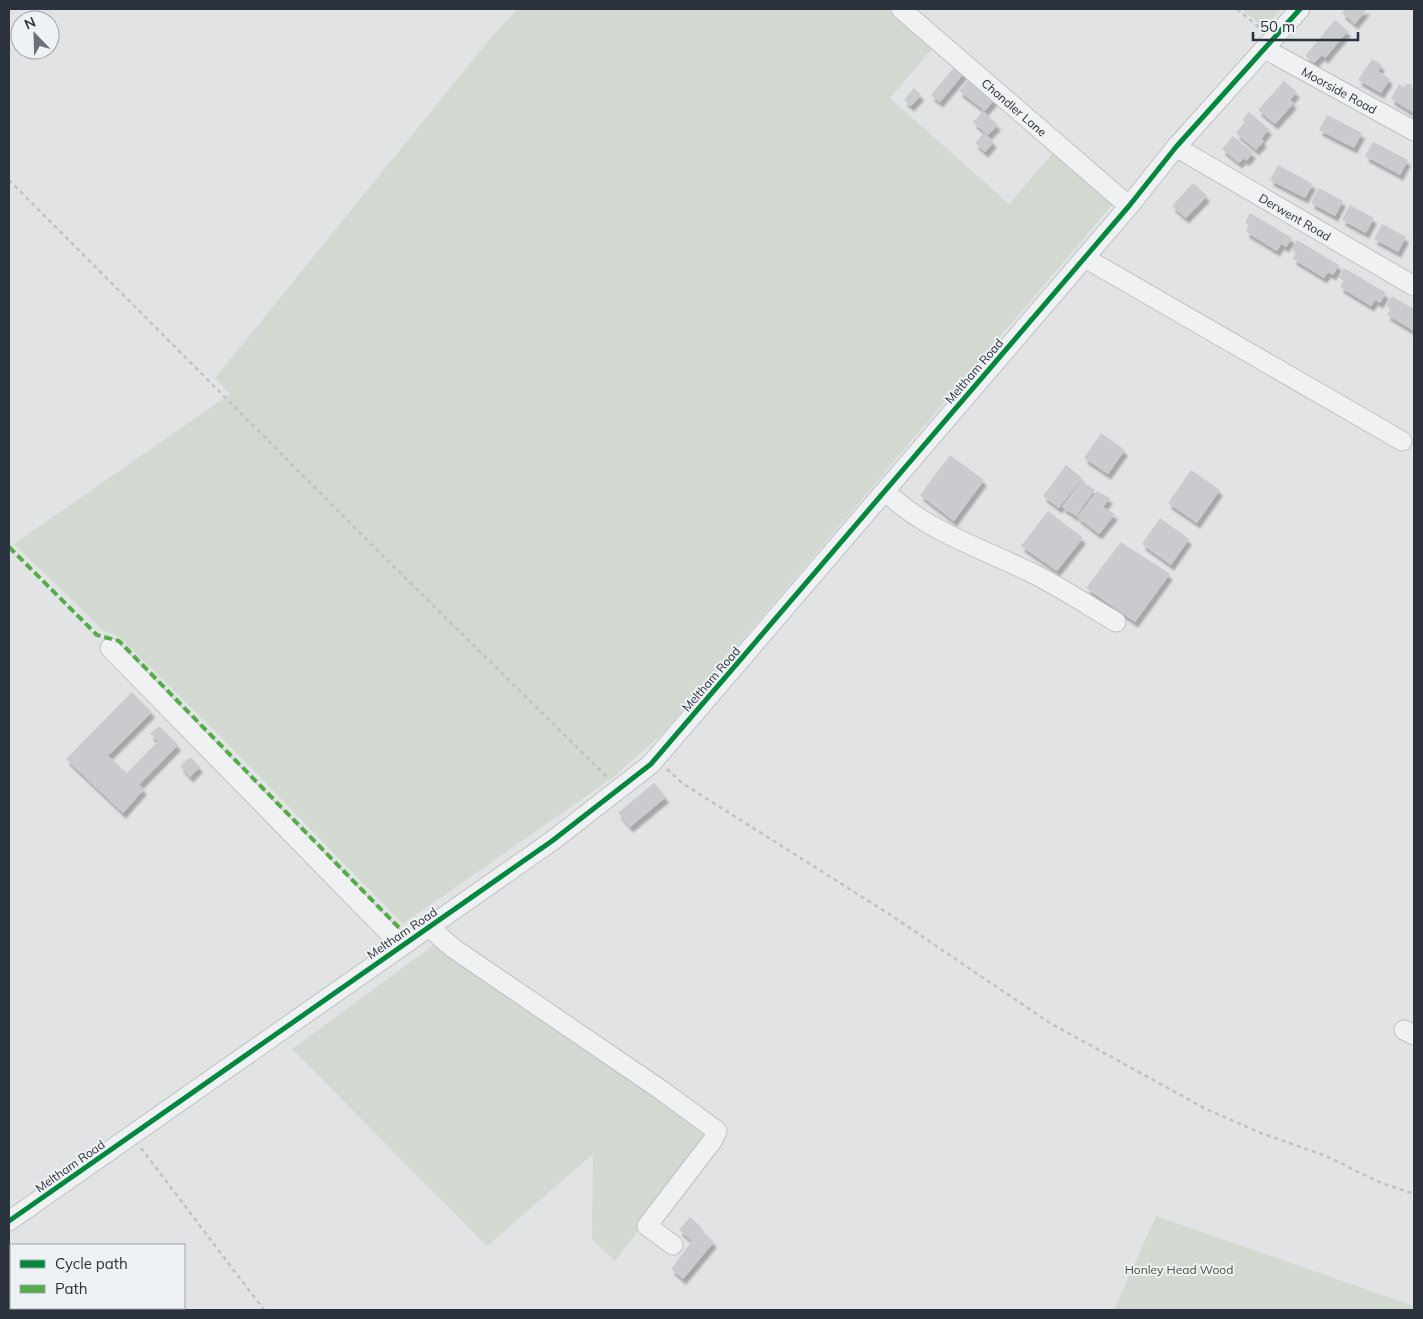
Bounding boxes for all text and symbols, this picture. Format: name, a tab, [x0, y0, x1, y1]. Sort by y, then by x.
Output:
north arrow	[10, 10, 60, 60]
scale bar	[1253, 10, 1358, 42]
text: N	[22, 13, 38, 33]
text: 50 m	[1260, 17, 1295, 36]
street label: Moorside Road	[1299, 63, 1380, 117]
street label: Chandler Lane	[979, 75, 1050, 139]
street label: Derwent Road	[1256, 190, 1334, 243]
street label: Meltham Road	[942, 335, 1006, 407]
street label: Meltham Road	[679, 643, 743, 715]
street label: Meltham Road	[364, 904, 440, 962]
street label: Meltham Road	[32, 1137, 108, 1195]
legend	[10, 1244, 185, 1309]
text: Cycle path	[55, 1254, 128, 1273]
park label: Honley Head Wood	[1125, 1262, 1233, 1277]
text: Path	[55, 1279, 87, 1298]

